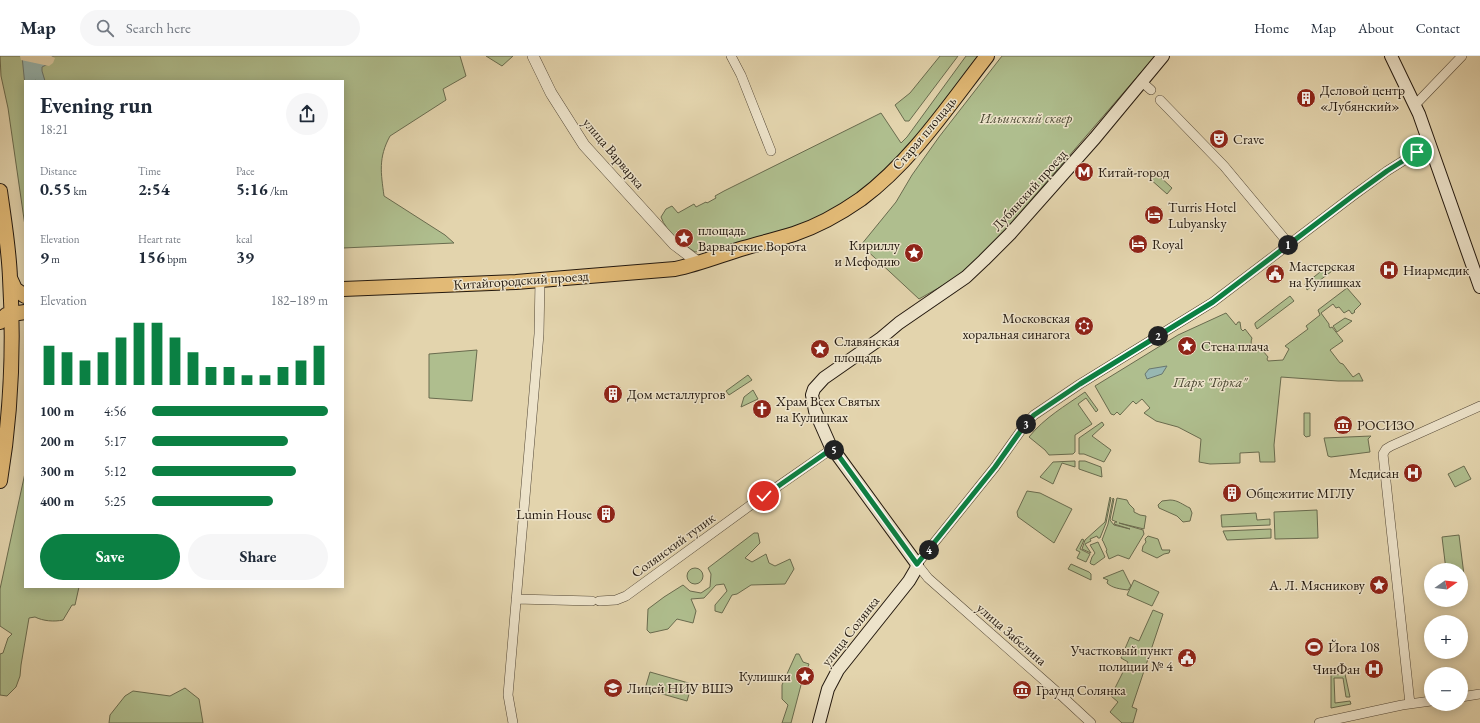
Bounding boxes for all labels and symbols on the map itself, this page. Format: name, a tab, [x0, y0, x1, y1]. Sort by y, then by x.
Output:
place label: Деловой центр «Лубянский»	[1320, 81, 1405, 115]
building icon: Деловой центр «Лубянский»	[1295, 87, 1317, 109]
street label: Старая площадь	[888, 92, 960, 174]
park label: Ильинский сквер	[979, 109, 1072, 127]
street label: улица Варварка	[579, 114, 649, 193]
theatre icon: Crave	[1208, 128, 1230, 150]
place label: Crave	[1233, 130, 1265, 148]
pin	[1400, 135, 1434, 169]
street label: Лубянский проезд	[988, 145, 1071, 235]
metro station icon: Китай-город	[1073, 161, 1095, 183]
place label: Китай-город	[1098, 163, 1170, 181]
place label: Turris Hotel Lubyansky	[1168, 198, 1237, 232]
hotel icon: Turris Hotel Lubyansky	[1143, 204, 1165, 226]
place label: площадь Варварские Ворота	[698, 221, 807, 255]
place icon: площадь Варварские Ворота	[673, 227, 695, 249]
hotel icon: Royal	[1127, 233, 1149, 255]
place label: Royal	[1152, 235, 1184, 253]
pin: 1	[1278, 235, 1298, 255]
place label: Кириллу и Мефодию	[834, 236, 901, 270]
place icon: Кириллу и Мефодию	[903, 242, 925, 264]
place label: Мастерская на Кулишках	[1289, 257, 1361, 291]
hospital icon: Ниармедик	[1378, 259, 1400, 281]
place label: Ниармедик	[1403, 261, 1469, 279]
public building icon: Мастерская на Кулишках	[1264, 263, 1286, 285]
street label: Китайгородский проезд	[453, 266, 590, 294]
place label: Московская хоральная синагога	[963, 309, 1070, 343]
synagogue icon: Московская хоральная синагога	[1073, 315, 1095, 337]
pin: 2	[1148, 326, 1168, 346]
place label: Славянская площадь	[834, 332, 900, 366]
place icon: Стена плача	[1176, 335, 1198, 357]
place label: Стена плача	[1201, 337, 1269, 355]
place icon: Славянская площадь	[809, 338, 831, 360]
park label: Парк "Горка"	[1172, 373, 1248, 391]
building icon: Дом металлургов	[602, 383, 624, 405]
place label: Дом металлургов	[627, 385, 725, 403]
place label: Храм Всех Святых на Кулишках	[775, 392, 880, 426]
church icon: Храм Всех Святых на Кулишках	[751, 398, 773, 420]
pin: 3	[1016, 414, 1036, 434]
museum icon: РОСИЗО	[1332, 414, 1354, 436]
place label: РОСИЗО	[1357, 416, 1415, 434]
pin: 5	[824, 440, 844, 460]
hospital icon: Медисан	[1402, 462, 1424, 484]
place label: Медисан	[1349, 464, 1399, 482]
pin	[747, 479, 781, 513]
building icon: Общежитие МГЛУ	[1221, 482, 1243, 504]
place label: Общежитие МГЛУ	[1246, 484, 1355, 502]
building icon: Lumin House	[595, 503, 617, 525]
place label: Lumin House	[516, 505, 593, 523]
street label: Солянский тупик	[627, 508, 719, 582]
pin: 4	[919, 540, 939, 560]
north arrow	[1424, 563, 1468, 607]
place icon: А. Л. Мясникову	[1368, 574, 1390, 596]
place label: А. Л. Мясникову	[1268, 576, 1366, 594]
street label: улица Солянка	[817, 592, 883, 670]
street label: улица Забелина	[973, 599, 1051, 670]
sports icon: Йога 108	[1303, 636, 1325, 658]
place label: Йога 108	[1328, 638, 1380, 656]
place label: Участковый пункт полиции № 4	[1070, 641, 1173, 675]
public building icon: Участковый пункт полиции № 4	[1176, 647, 1198, 669]
hospital icon: ЧинФан	[1363, 658, 1385, 680]
place label: ЧинФан	[1312, 660, 1360, 678]
place icon: Кулишки	[794, 665, 816, 687]
place label: Кулишки	[739, 667, 792, 685]
school or university icon: Лицей НИУ ВШЭ	[602, 677, 624, 699]
place label: Лицей НИУ ВШЭ	[627, 679, 733, 697]
museum icon: Граунд Солянка	[1011, 679, 1033, 701]
place label: Граунд Солянка	[1036, 681, 1126, 699]

